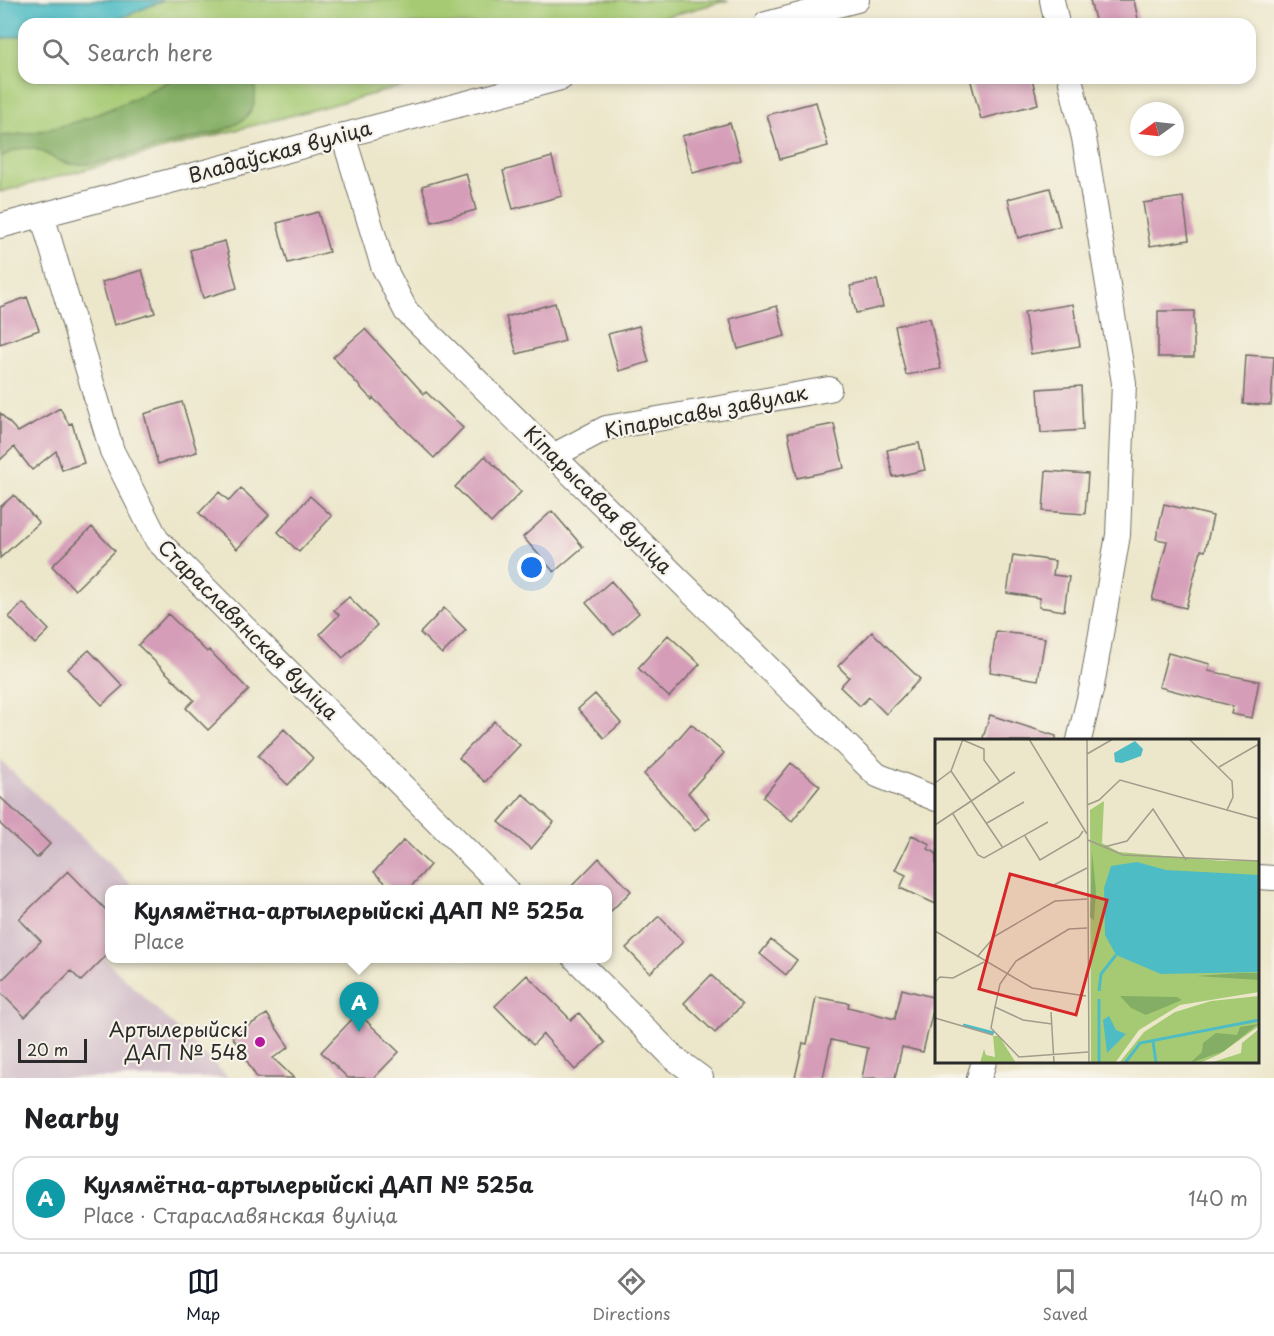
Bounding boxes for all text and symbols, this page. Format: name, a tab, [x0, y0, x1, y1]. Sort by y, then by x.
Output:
search box	[18, 18, 1256, 84]
icon: search	[39, 35, 72, 68]
text: Search here	[87, 35, 213, 68]
north arrow	[1130, 102, 1184, 156]
street label: Владаўская вуліца	[185, 112, 375, 190]
street label: Кіпарысавы завулак	[602, 377, 810, 445]
street label: Кіпарысавая вуліца	[518, 418, 680, 581]
street label: Стараславянская вуліца	[152, 532, 346, 727]
your location	[517, 553, 546, 582]
inset map	[935, 739, 1259, 1063]
popup	[105, 885, 612, 963]
text: Кулямётна-артылерыйскі ДАП № 525а	[133, 893, 584, 926]
text: Place	[133, 926, 184, 956]
pin: A	[340, 982, 378, 1032]
place label: Артылерыйскі ДАП № 548	[109, 1014, 248, 1067]
marker: Артылерыйскі ДАП № 548	[253, 1035, 267, 1049]
scale bar	[18, 1036, 87, 1064]
text: 20 m	[27, 1037, 68, 1061]
text: Nearby	[24, 1098, 119, 1137]
text: Кулямётна-артылерыйскі ДАП № 525а	[83, 1167, 534, 1200]
text: A	[38, 1183, 53, 1213]
text: 140 m	[1188, 1183, 1248, 1213]
text: Place · Стараславянская вуліца	[83, 1200, 398, 1230]
tab: Map	[186, 1265, 220, 1325]
tab: Directions	[592, 1265, 670, 1325]
tab: Saved	[1042, 1265, 1088, 1325]

